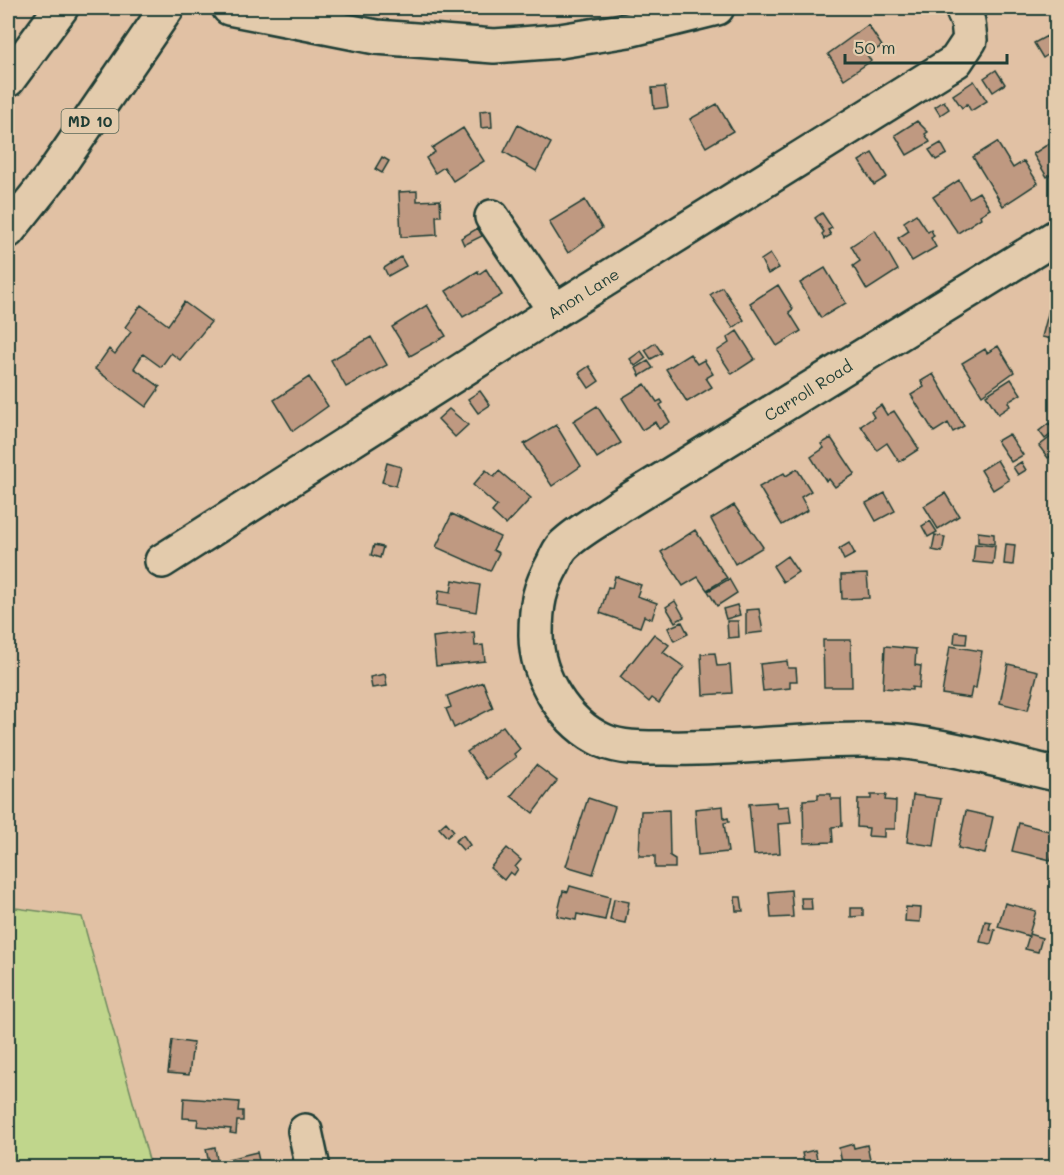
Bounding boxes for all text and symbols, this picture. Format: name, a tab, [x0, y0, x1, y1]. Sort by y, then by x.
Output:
scale bar	[845, 27, 1007, 65]
text: 50 m	[854, 35, 896, 59]
road number: MD 10	[62, 109, 118, 133]
street label: Anon Lane	[543, 263, 623, 323]
street label: Carroll Road	[760, 355, 856, 425]

